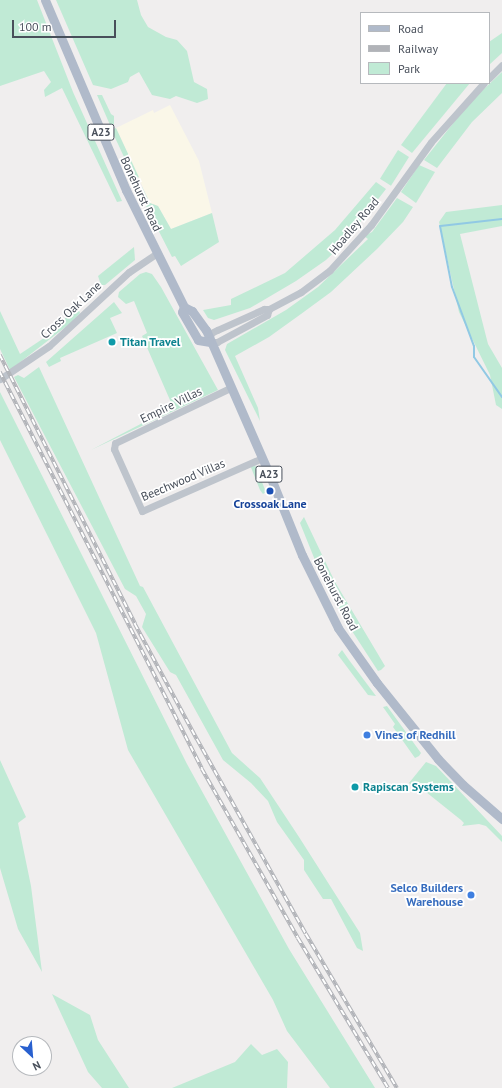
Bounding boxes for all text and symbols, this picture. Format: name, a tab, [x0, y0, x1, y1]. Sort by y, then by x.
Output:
scale bar	[14, 12, 118, 38]
legend	[360, 12, 490, 84]
text: 100 m	[19, 19, 52, 34]
text: Road	[398, 21, 423, 36]
text: Railway	[398, 41, 438, 56]
text: Park	[398, 61, 420, 76]
road number: A23	[87, 123, 115, 141]
street label: Bonehurst Road	[117, 154, 165, 234]
street label: Hoadley Road	[326, 194, 382, 258]
street label: Cross Oak Lane	[38, 278, 104, 342]
place label: Titan Travel	[120, 335, 181, 349]
marker: Titan Travel	[107, 337, 117, 347]
street label: Empire Villas	[138, 384, 204, 426]
street label: Beechwood Villas	[139, 456, 227, 504]
road number: A23	[255, 465, 283, 483]
marker: Crossoak Lane	[265, 486, 275, 496]
place label: Crossoak Lane	[233, 497, 307, 511]
street label: Bonehurst Road	[311, 555, 361, 633]
place label: Vines of Redhill	[375, 728, 455, 742]
marker: Vines of Redhill	[362, 730, 372, 740]
place label: Rapiscan Systems	[363, 780, 454, 794]
marker: Rapiscan Systems	[350, 782, 360, 792]
place label: Selco Builders Warehouse	[390, 881, 463, 909]
marker: Selco Builders Warehouse	[466, 890, 476, 900]
north arrow	[12, 1036, 52, 1076]
text: N	[31, 1058, 43, 1074]

